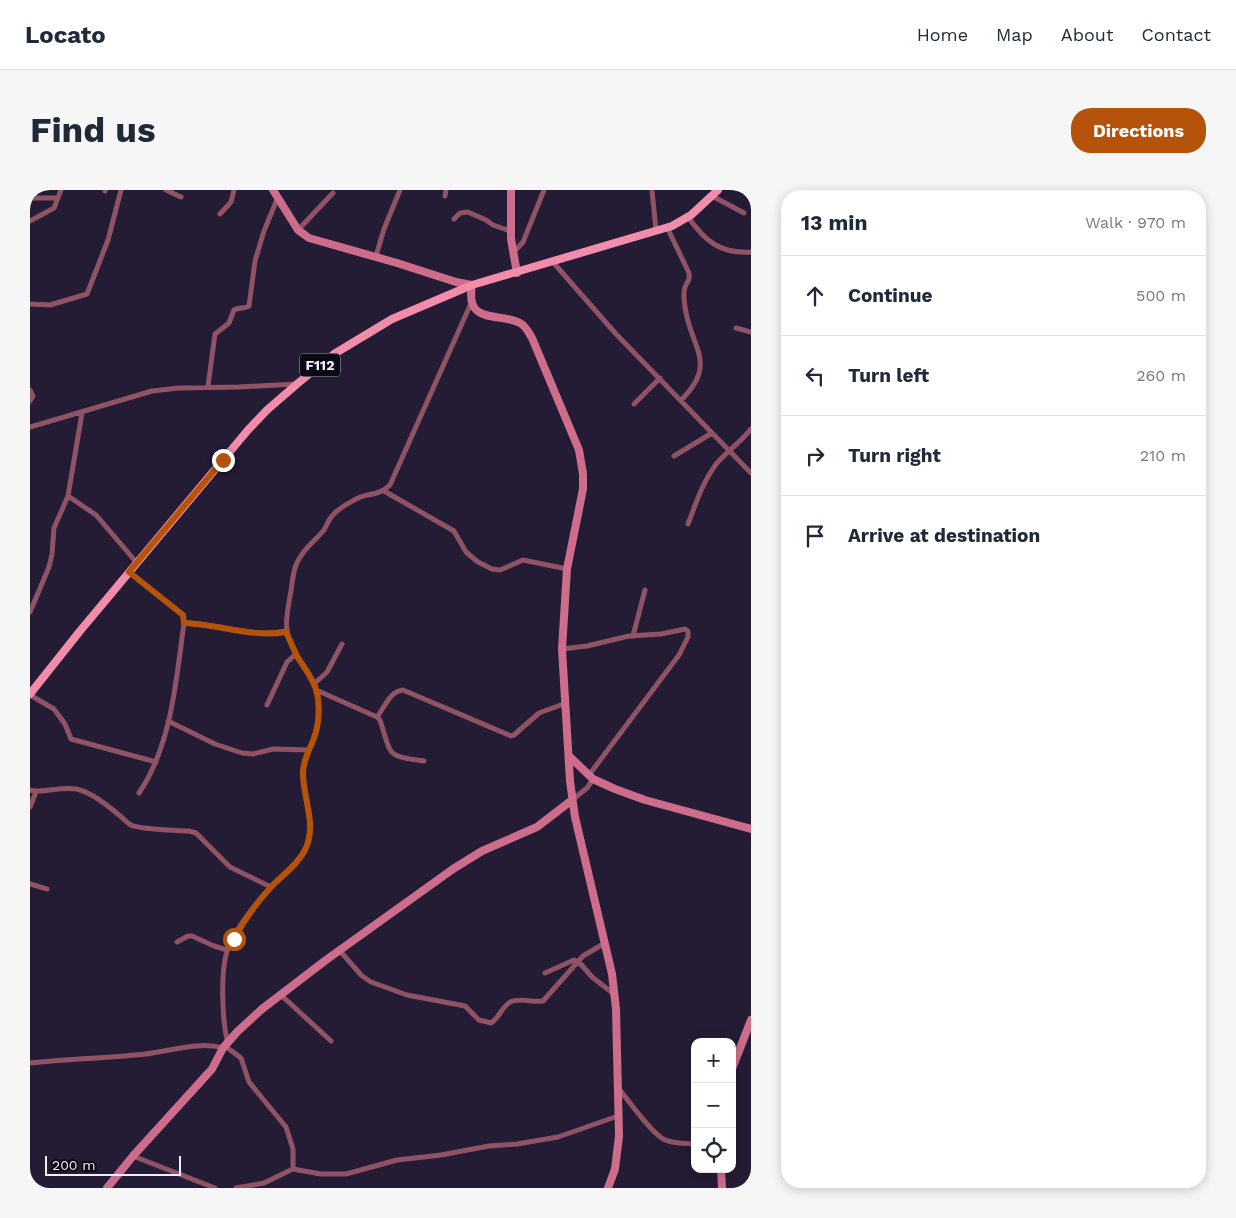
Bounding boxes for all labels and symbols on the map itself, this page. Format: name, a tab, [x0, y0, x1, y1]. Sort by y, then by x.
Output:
road number: F112	[300, 354, 340, 376]
route end	[212, 449, 235, 472]
route start	[223, 928, 246, 951]
scale bar	[45, 1153, 181, 1176]

